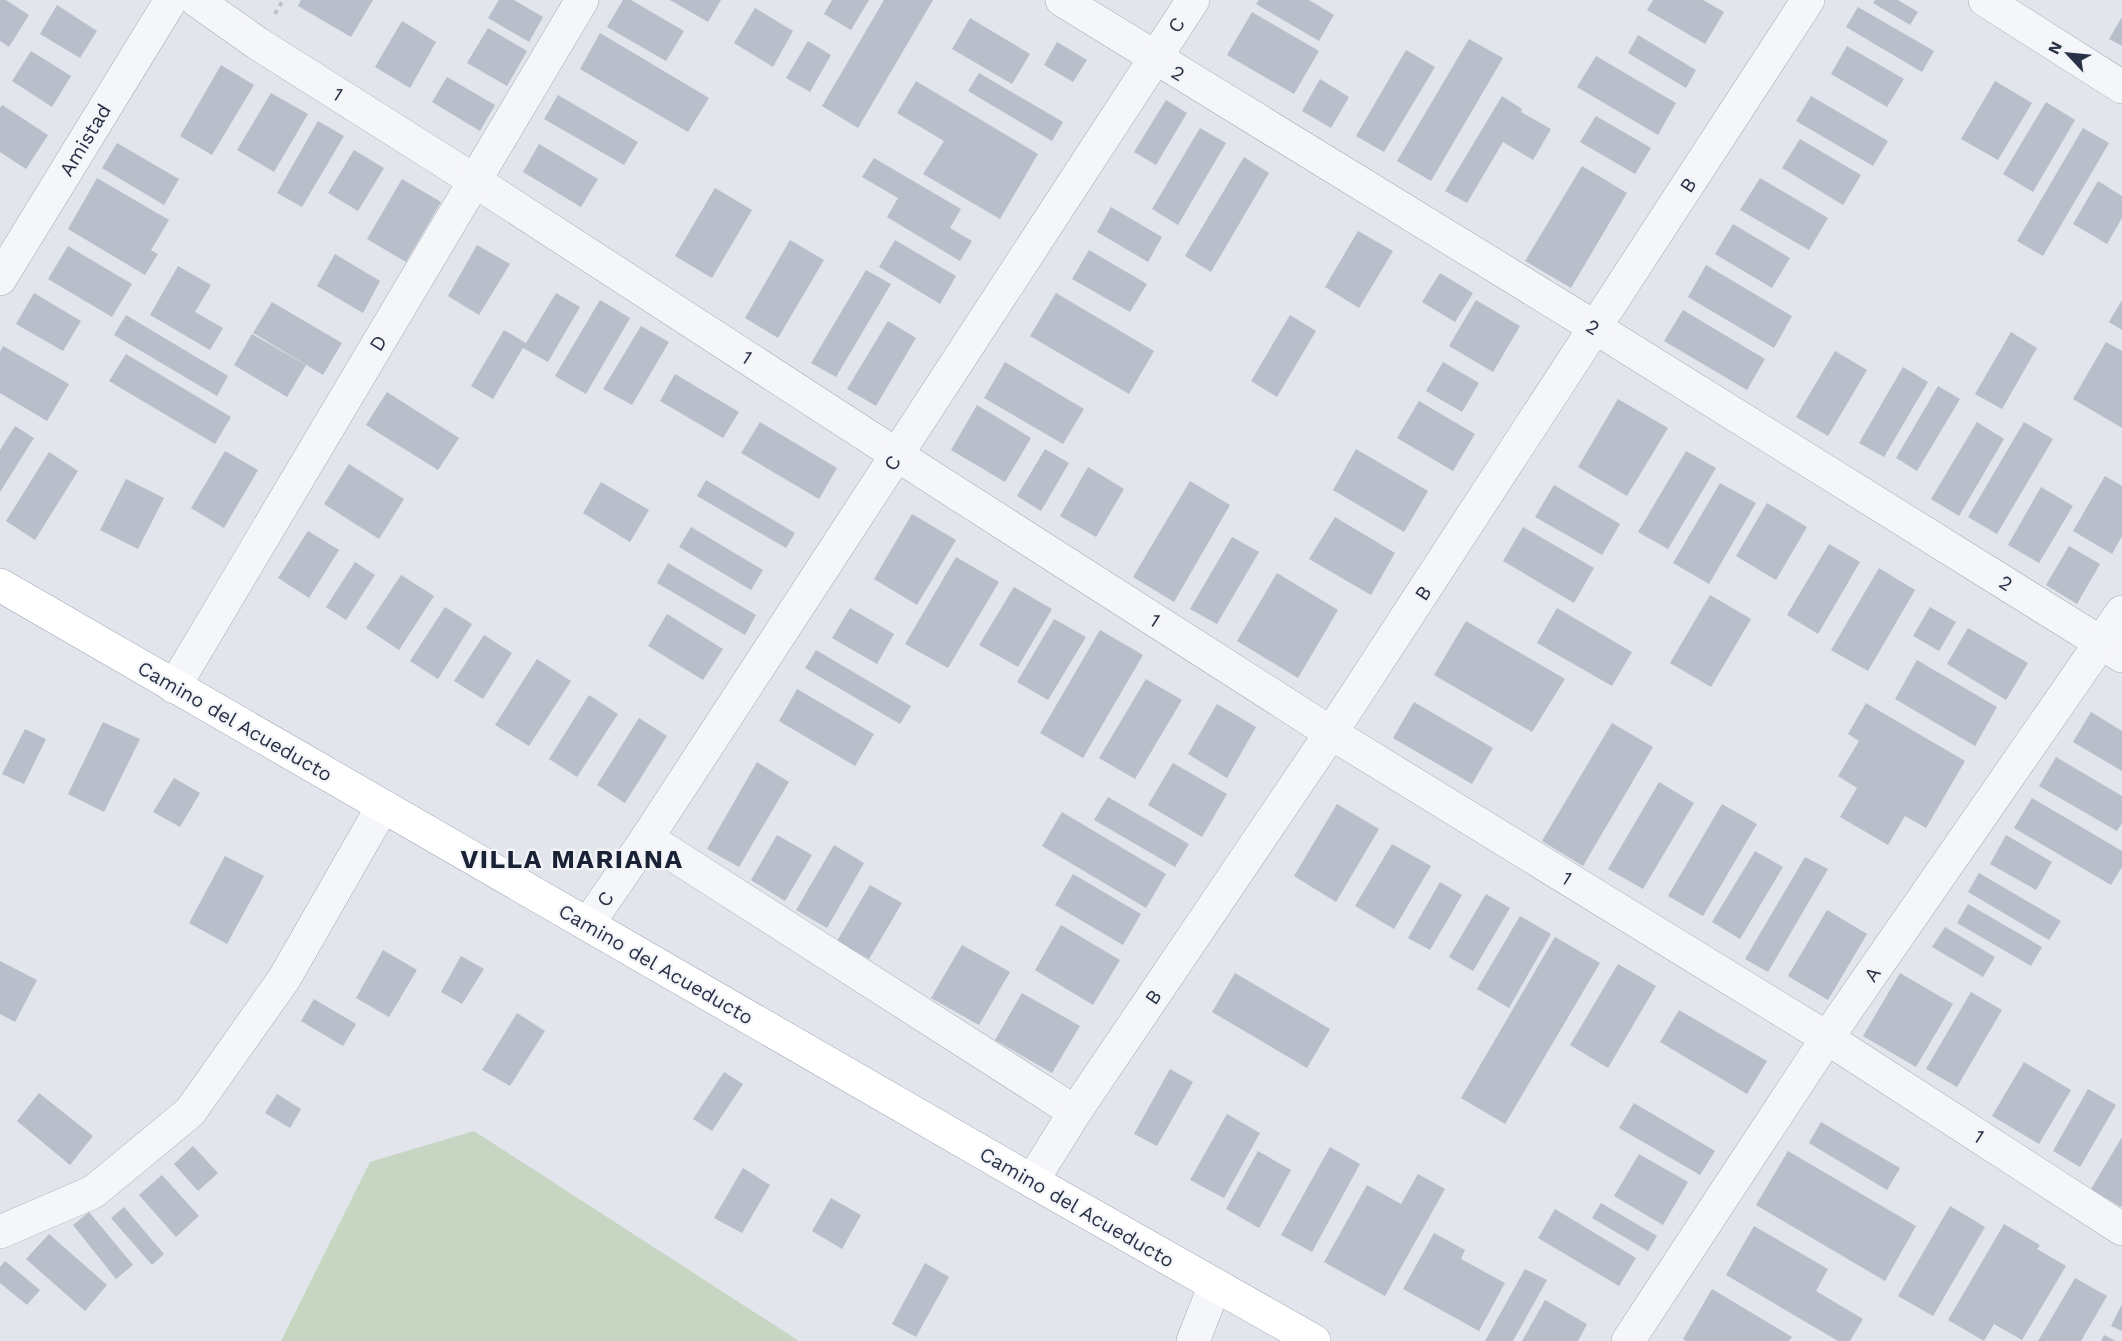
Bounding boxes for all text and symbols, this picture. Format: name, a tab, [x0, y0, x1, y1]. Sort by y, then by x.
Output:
street label: C	[1162, 13, 1190, 37]
north arrow	[2038, 24, 2098, 84]
text: N	[2044, 38, 2066, 57]
street label: 2	[1167, 60, 1189, 86]
street label: 1	[328, 82, 348, 106]
street label: Amistad	[54, 99, 116, 181]
street label: B	[1674, 173, 1702, 197]
street label: 2	[1582, 314, 1604, 340]
street label: D	[364, 331, 392, 355]
street label: 1	[737, 345, 757, 369]
street label: C	[878, 451, 906, 475]
street label: 2	[1995, 570, 2017, 596]
street label: B	[1409, 581, 1437, 605]
street label: 1	[1145, 608, 1165, 632]
street label: Camino del Acueducto	[133, 655, 337, 787]
district label: VILLA MARIANA	[460, 844, 684, 874]
street label: 1	[1557, 866, 1577, 890]
street label: C	[591, 887, 619, 911]
street label: Camino del Acueducto	[554, 898, 758, 1030]
street label: A	[1858, 962, 1886, 986]
street label: B	[1139, 985, 1167, 1009]
street label: 1	[1969, 1124, 1989, 1148]
street label: Camino del Acueducto	[975, 1141, 1179, 1273]

